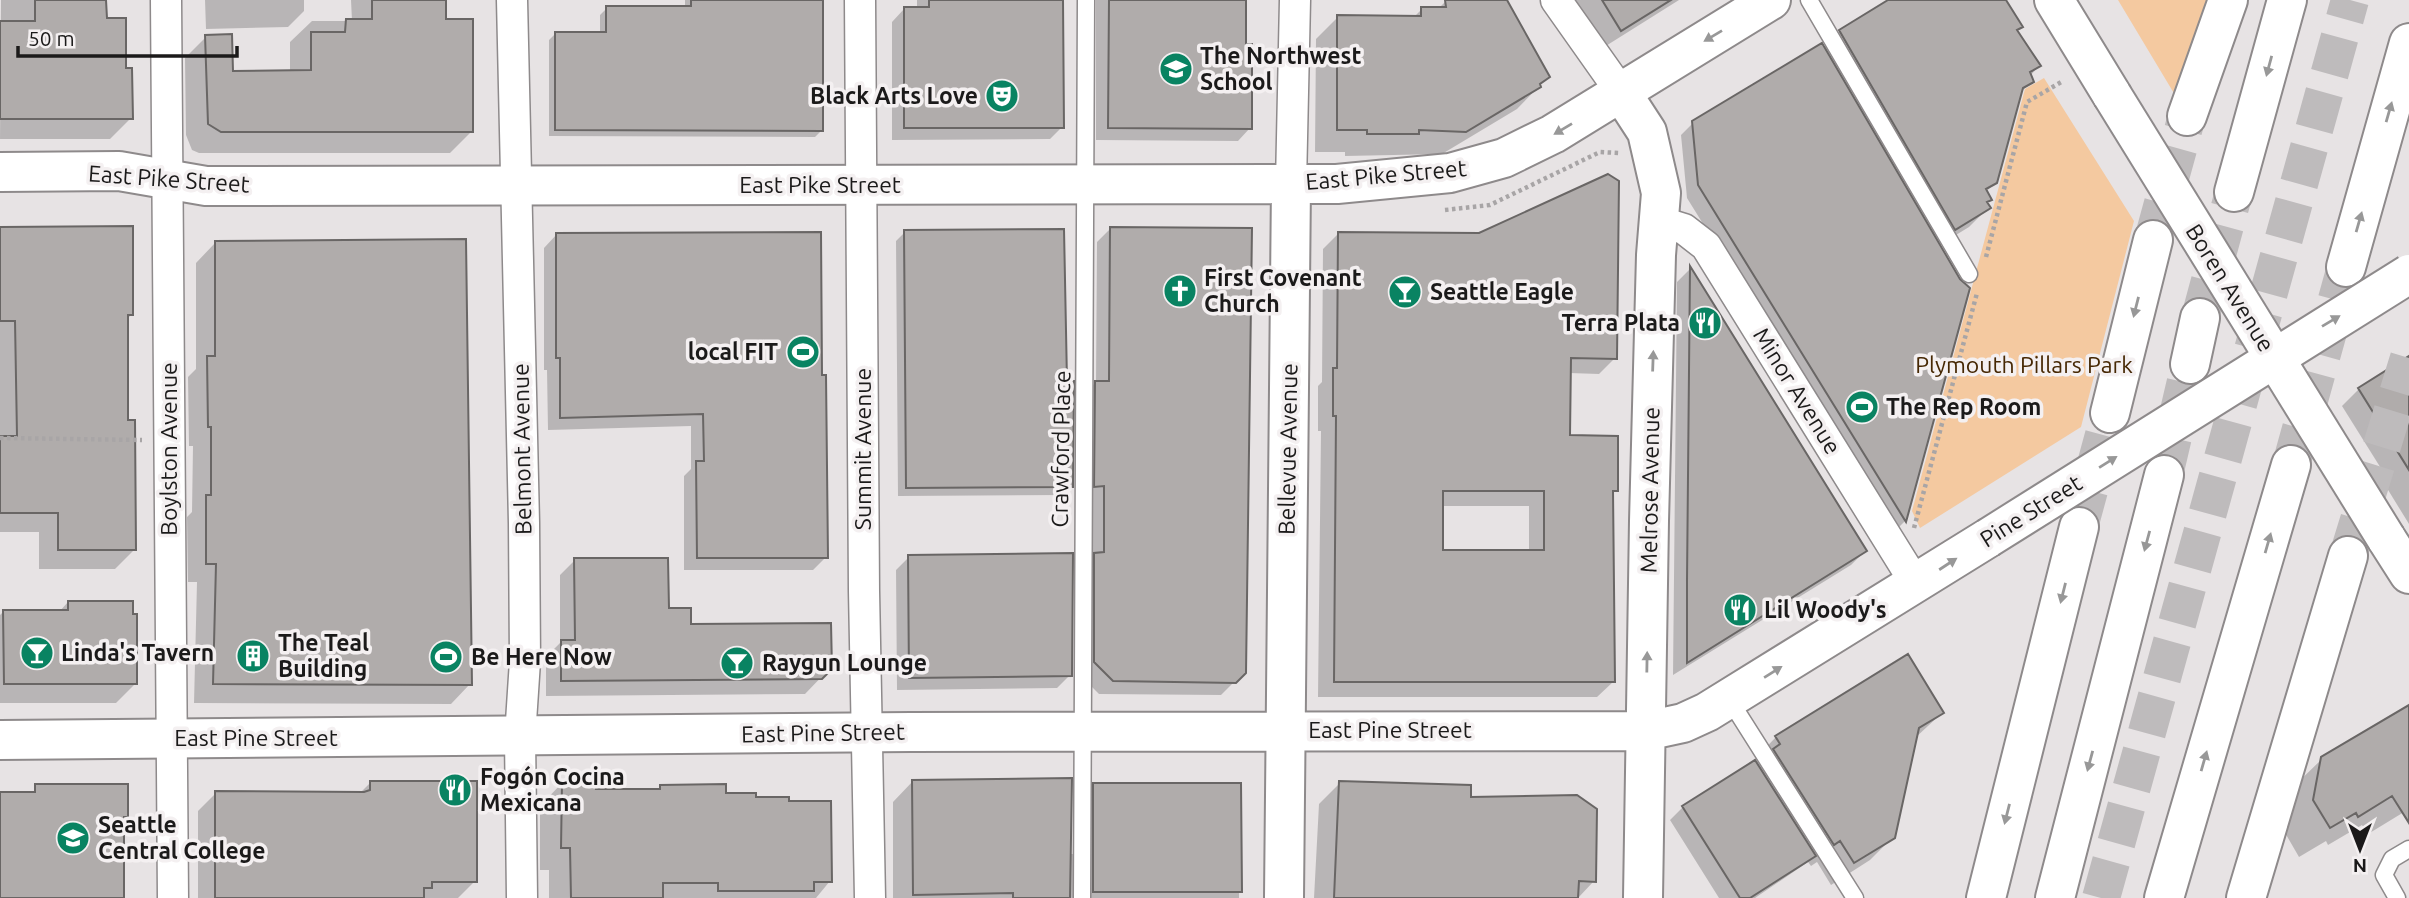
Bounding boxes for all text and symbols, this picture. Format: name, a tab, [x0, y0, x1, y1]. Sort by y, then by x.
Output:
scale bar	[18, 14, 236, 58]
text: 50 m	[28, 26, 75, 50]
one-way arrow	[1703, 29, 1722, 42]
place label: The Northwest School	[1200, 43, 1361, 94]
school or university icon: The Northwest School	[1157, 50, 1195, 88]
one-way arrow	[2263, 56, 2273, 77]
theatre icon: Black Arts Love	[983, 77, 1021, 115]
place label: Black Arts Love	[810, 83, 978, 108]
one-way arrow	[2385, 102, 2395, 123]
one-way arrow	[1553, 122, 1572, 135]
street label: East Pike Street	[1304, 155, 1468, 194]
street label: East Pike Street	[87, 160, 251, 197]
street label: East Pike Street	[739, 172, 901, 197]
one-way arrow	[2354, 212, 2364, 233]
street label: Boren Avenue	[2181, 219, 2280, 356]
place label: First Covenant Church	[1204, 265, 1362, 316]
church icon: First Covenant Church	[1161, 272, 1199, 310]
bar icon: Seattle Eagle	[1386, 273, 1424, 311]
place label: Seattle Eagle	[1430, 279, 1574, 304]
one-way arrow	[2130, 296, 2141, 318]
restaurant icon: Terra Plata	[1686, 304, 1724, 342]
place label: Terra Plata	[1562, 310, 1680, 335]
one-way arrow	[2322, 315, 2341, 327]
street label: Minor Avenue	[1749, 323, 1846, 458]
sports icon: local FIT	[784, 333, 822, 371]
place label: local FIT	[688, 339, 778, 364]
one-way arrow	[1647, 350, 1659, 372]
park label: Plymouth Pillars Park	[1915, 352, 2133, 377]
street label: Boylston Avenue	[156, 362, 181, 536]
street label: Belmont Avenue	[508, 363, 535, 535]
street label: Bellevue Avenue	[1274, 363, 1301, 535]
street label: Summit Avenue	[850, 368, 875, 530]
street label: Crawford Place	[1047, 370, 1074, 528]
sports icon: The Rep Room	[1843, 388, 1881, 426]
place label: The Rep Room	[1886, 394, 2041, 419]
street label: Melrose Avenue	[1636, 407, 1663, 573]
one-way arrow	[2098, 456, 2117, 469]
street label: Pine Street	[1975, 470, 2086, 552]
one-way arrow	[2141, 530, 2152, 552]
one-way arrow	[2264, 532, 2274, 553]
one-way arrow	[1938, 557, 1958, 570]
one-way arrow	[2057, 583, 2068, 605]
restaurant icon: Lil Woody's	[1721, 591, 1759, 629]
place label: Lil Woody's	[1764, 597, 1887, 622]
place label: The Teal Building	[278, 630, 369, 681]
bar icon: Linda's Tavern	[18, 634, 56, 672]
building icon: The Teal Building	[234, 637, 272, 675]
sports icon: Be Here Now	[427, 638, 465, 676]
place label: Linda's Tavern	[61, 640, 214, 665]
place label: Be Here Now	[471, 644, 612, 669]
bar icon: Raygun Lounge	[718, 644, 756, 682]
place label: Raygun Lounge	[762, 650, 927, 675]
one-way arrow	[1641, 651, 1652, 673]
one-way arrow	[1763, 666, 1783, 679]
street label: East Pine Street	[1308, 717, 1472, 742]
street label: East Pine Street	[741, 719, 905, 746]
street label: East Pine Street	[174, 725, 338, 750]
one-way arrow	[2084, 750, 2095, 772]
one-way arrow	[2200, 750, 2210, 771]
place label: Fogón Cocina Mexicana	[480, 764, 625, 815]
restaurant icon: Fogón Cocina Mexicana	[436, 771, 474, 809]
one-way arrow	[2001, 803, 2012, 825]
place label: Seattle Central College	[98, 812, 266, 863]
north arrow	[2325, 814, 2395, 884]
school or university icon: Seattle Central College	[54, 819, 92, 857]
text: N	[2353, 855, 2367, 877]

